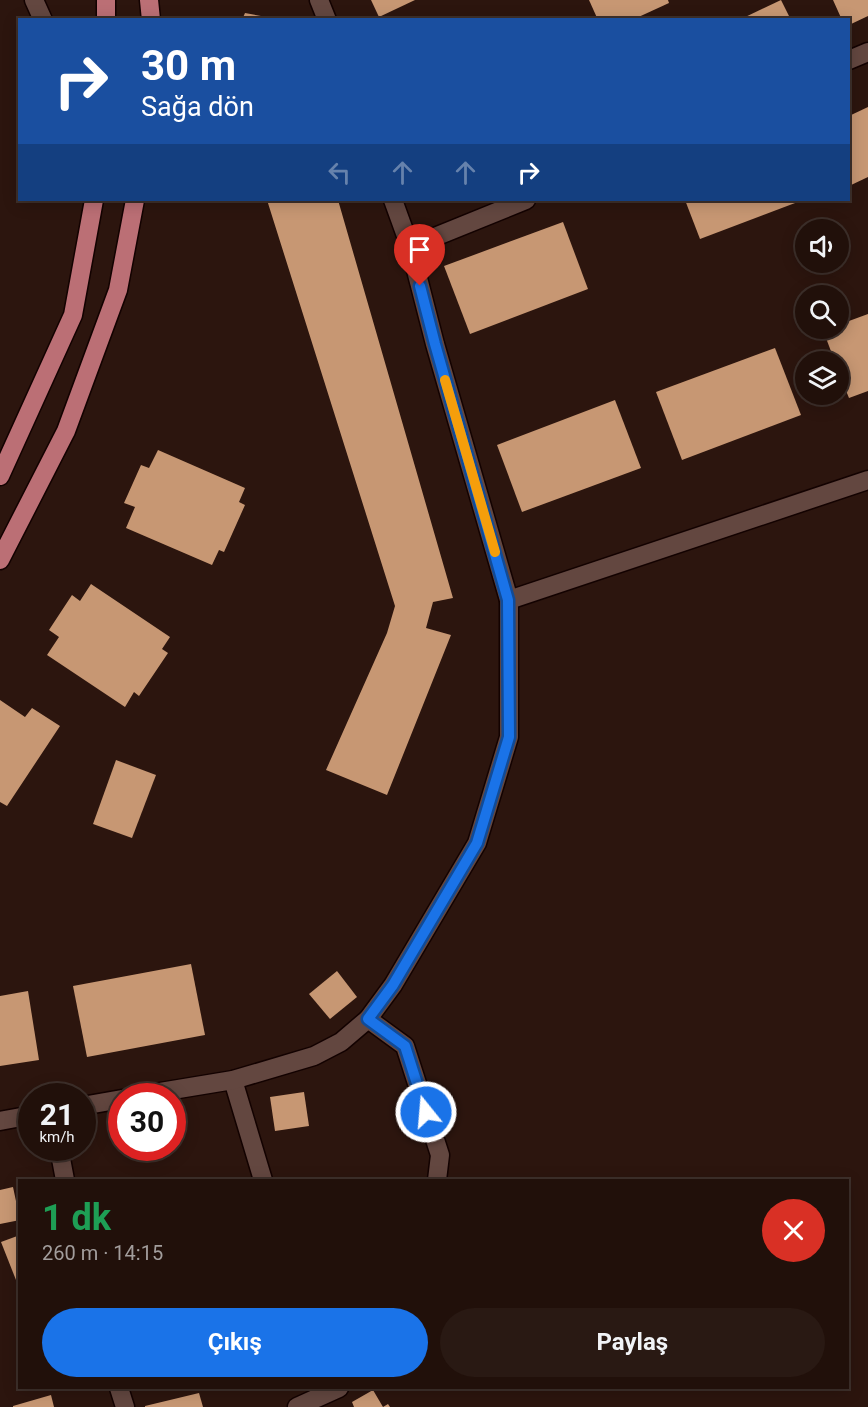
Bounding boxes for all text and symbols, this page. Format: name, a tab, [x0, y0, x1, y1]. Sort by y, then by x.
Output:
text: 30 m	[141, 41, 236, 90]
icon: right	[42, 42, 120, 120]
text: Sağa dön	[141, 91, 254, 123]
icon: left	[323, 156, 356, 189]
icon: ahead	[386, 156, 419, 189]
icon: ahead	[449, 156, 482, 189]
icon: right	[512, 156, 545, 189]
map controls	[795, 219, 849, 405]
button: sound	[795, 219, 849, 273]
pin	[394, 224, 445, 286]
icon: arrive	[403, 233, 436, 266]
button: search	[795, 285, 849, 339]
button: layers	[795, 351, 849, 405]
position arrow	[394, 1080, 458, 1144]
speed limit sign: 30	[108, 1083, 186, 1161]
text: 21	[40, 1097, 74, 1132]
text: km/h	[39, 1128, 75, 1146]
text: 1 dk	[42, 1197, 111, 1239]
button: close	[762, 1199, 825, 1262]
text: 260 m · 14:15	[42, 1241, 163, 1265]
button: Çıkış	[42, 1308, 428, 1377]
button: Paylaş	[440, 1308, 825, 1377]

